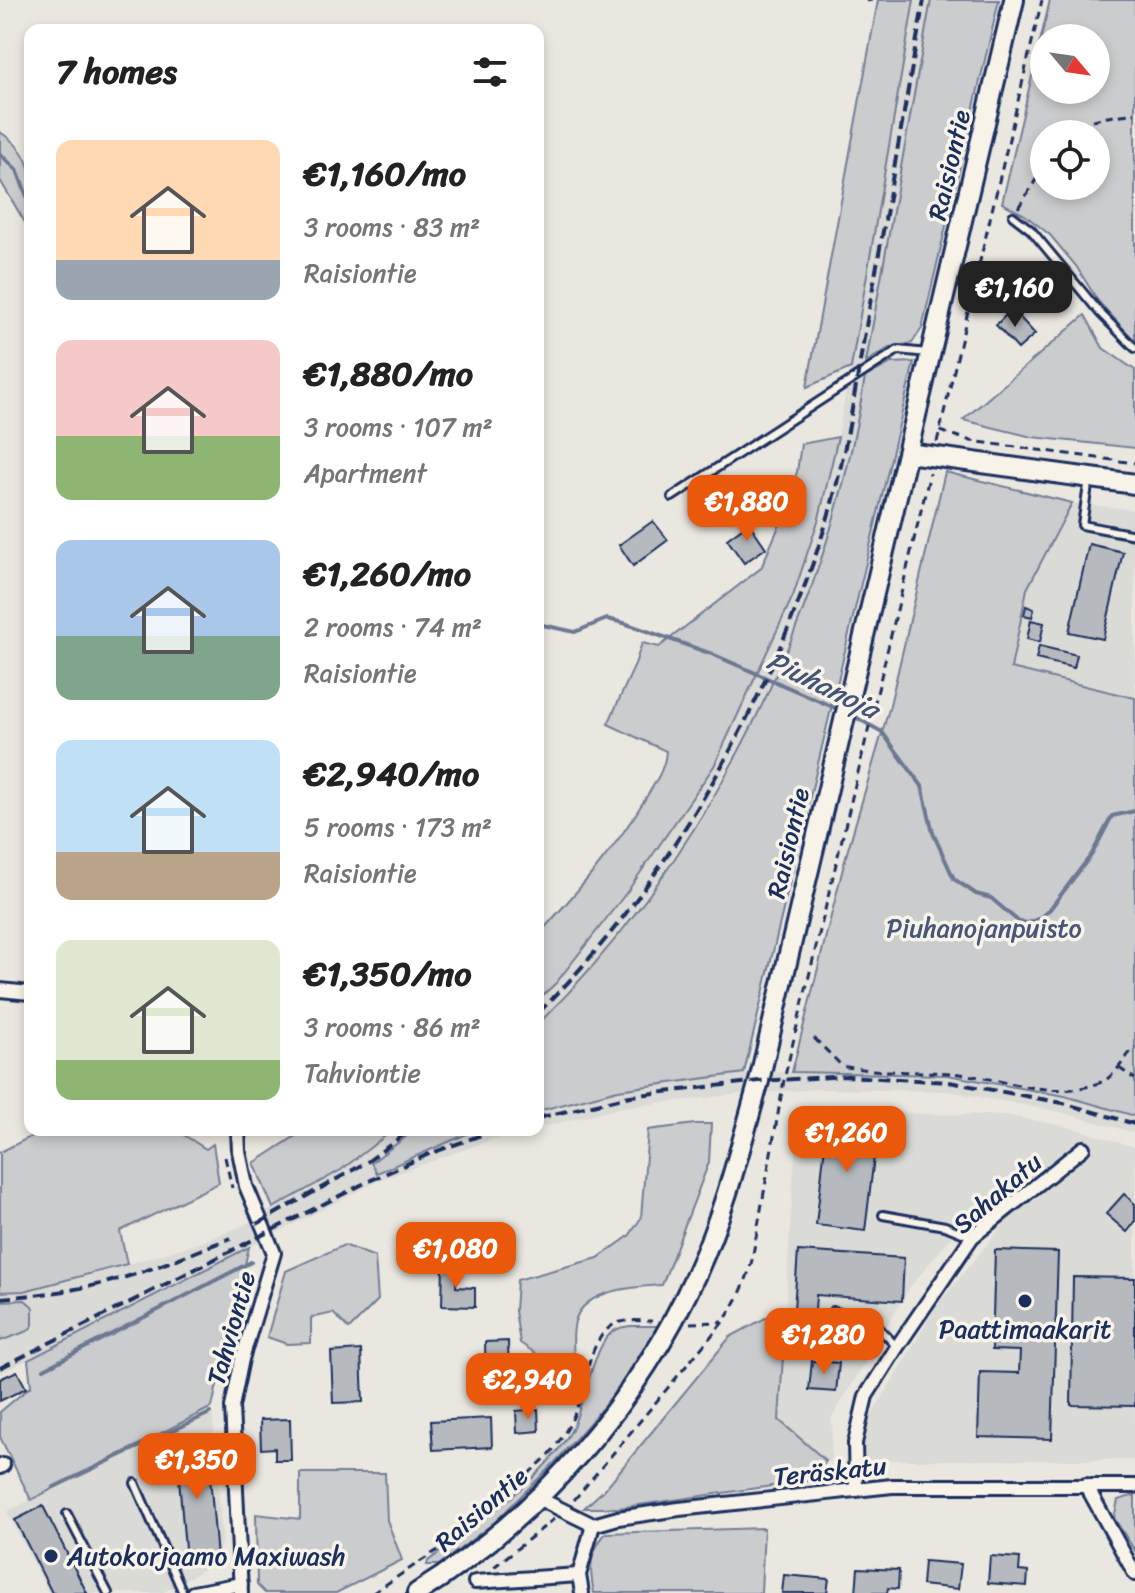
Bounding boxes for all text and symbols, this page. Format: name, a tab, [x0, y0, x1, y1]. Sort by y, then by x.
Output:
north arrow	[1030, 24, 1110, 104]
map controls	[1030, 24, 1110, 200]
text: 7 homes	[56, 42, 177, 102]
icon: filters	[468, 50, 512, 94]
street label: Raisiontie	[914, 105, 984, 225]
button: locate	[1030, 120, 1110, 200]
text: €1,160/mo	[304, 144, 466, 204]
icon: home	[120, 172, 216, 268]
text: 3 rooms · 83 m²	[304, 204, 480, 250]
text: Raisiontie	[304, 250, 417, 296]
pin: €1,160	[950, 261, 1080, 329]
text: €1,160	[976, 264, 1054, 310]
text: €1,880/mo	[304, 344, 473, 404]
icon: home	[120, 372, 216, 468]
text: 3 rooms · 107 m²	[304, 404, 493, 450]
text: Apartment	[304, 450, 427, 496]
pin: €1,880	[682, 475, 812, 543]
text: €1,880	[705, 478, 789, 524]
text: €1,260/mo	[304, 544, 471, 604]
icon: home	[120, 572, 216, 668]
text: 2 rooms · 74 m²	[304, 604, 482, 650]
water label: Piuhanoja	[758, 636, 891, 735]
text: Raisiontie	[304, 650, 417, 696]
text: €2,940/mo	[304, 744, 479, 804]
icon: home	[120, 772, 216, 868]
street label: Raisiontie	[753, 783, 823, 903]
text: 5 rooms · 173 m²	[304, 804, 492, 850]
text: Raisiontie	[304, 850, 417, 896]
park label: Piuhanojanpuisto	[886, 905, 1082, 951]
text: €1,350/mo	[304, 944, 471, 1004]
icon: home	[120, 972, 216, 1068]
text: 3 rooms · 86 m²	[304, 1004, 481, 1050]
text: Tahviontie	[304, 1050, 421, 1096]
pin: €1,260	[782, 1106, 912, 1174]
text: €1,260	[806, 1109, 888, 1155]
street label: Sahakatu	[941, 1140, 1053, 1246]
pin: €1,080	[391, 1222, 521, 1290]
text: €1,080	[414, 1225, 498, 1271]
street label: Tahviontie	[193, 1265, 269, 1391]
marker: Paattimaakarit	[1016, 1292, 1034, 1310]
place label: Paattimaakarit	[939, 1306, 1111, 1352]
pin: €1,280	[759, 1308, 889, 1376]
text: €1,280	[783, 1311, 865, 1357]
pin: €2,940	[463, 1353, 593, 1421]
text: €2,940	[484, 1356, 572, 1402]
pin: €1,350	[132, 1433, 262, 1501]
text: €1,350	[156, 1436, 238, 1482]
street label: Teräskatu	[771, 1442, 889, 1500]
street label: Raisiontie	[423, 1454, 539, 1563]
place label: Autokorjaamo Maxiwash	[66, 1533, 345, 1579]
marker: Autokorjaamo Maxiwash	[42, 1547, 60, 1565]

